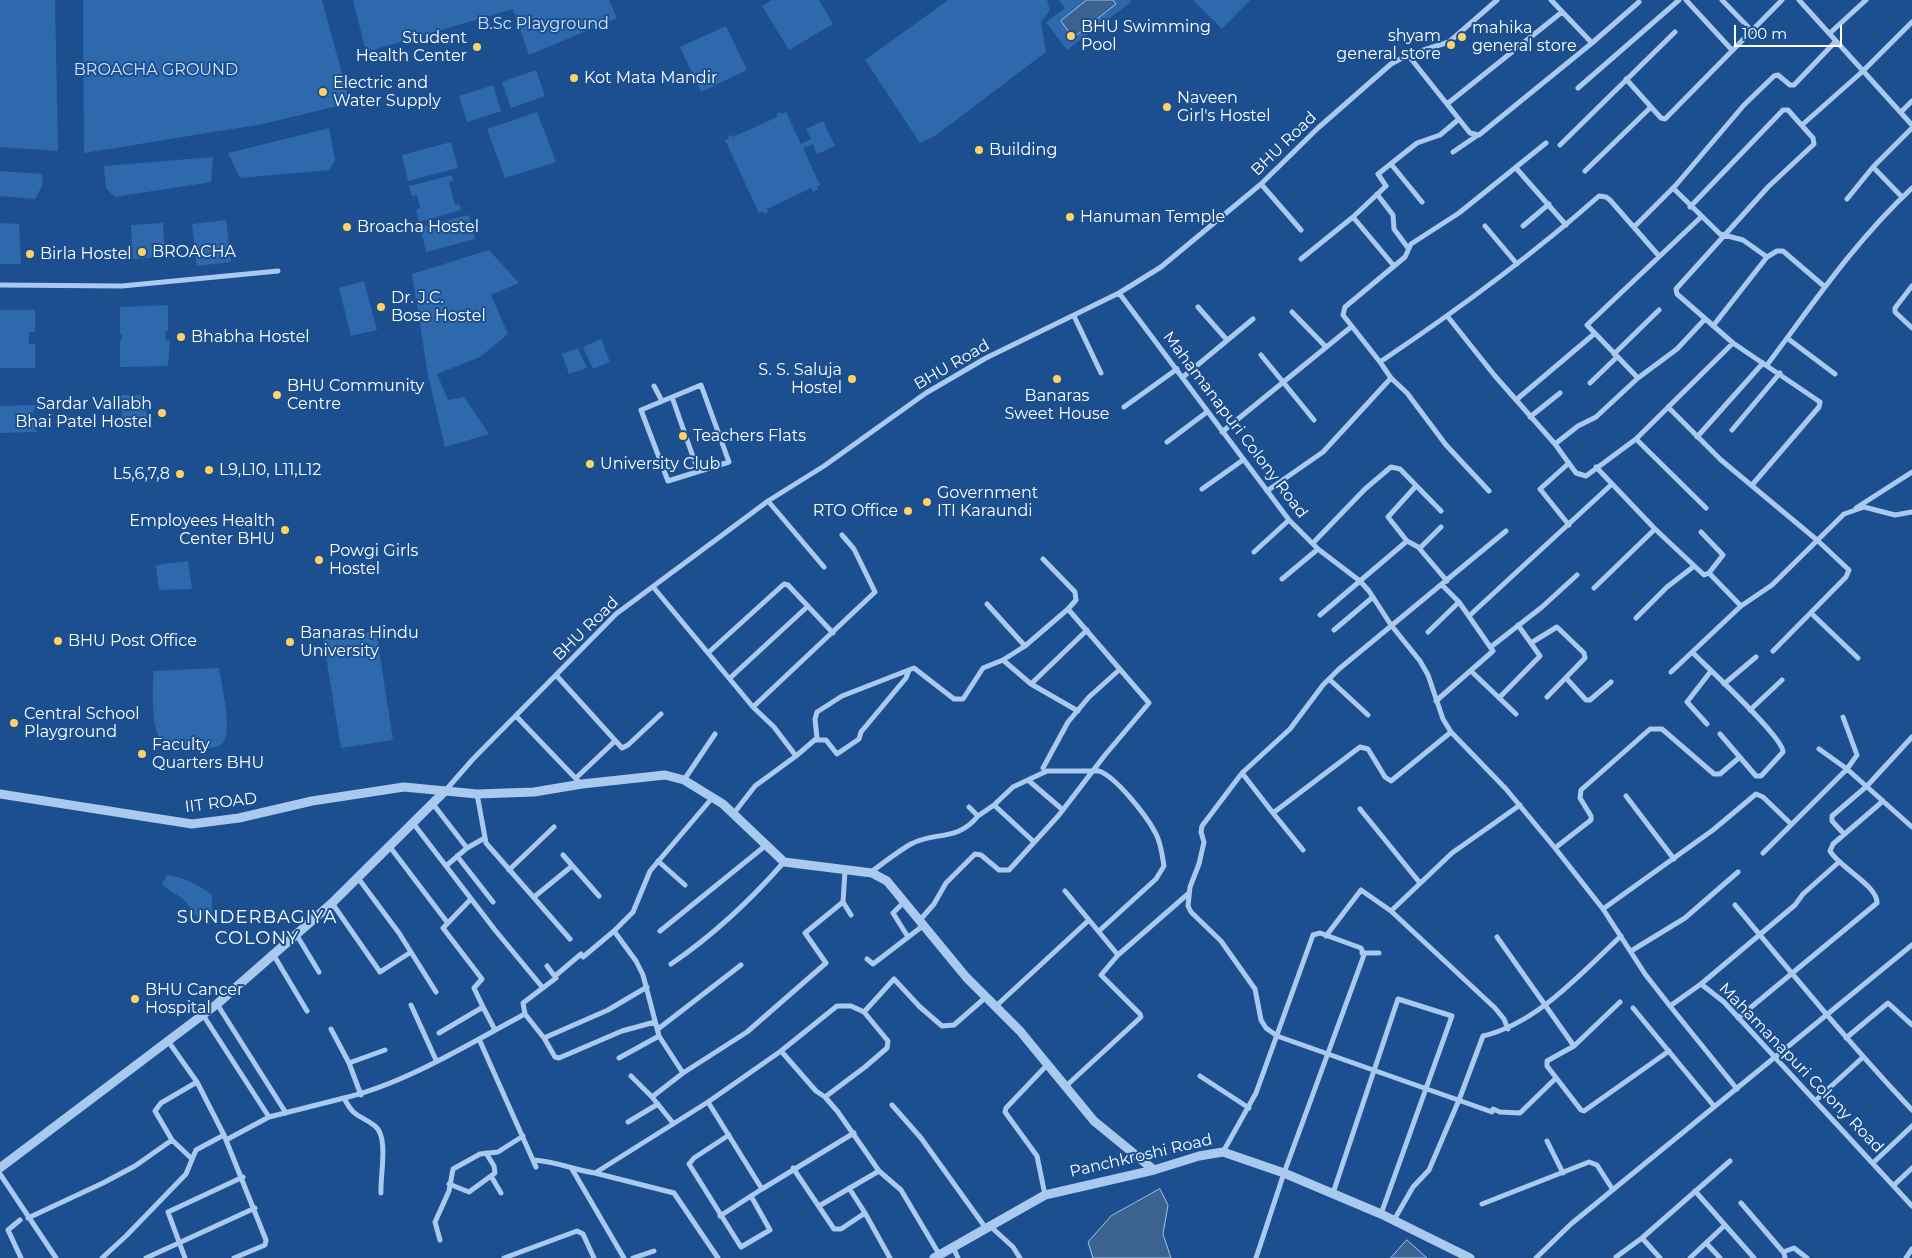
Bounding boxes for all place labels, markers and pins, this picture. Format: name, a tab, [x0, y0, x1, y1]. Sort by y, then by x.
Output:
place label: BHU Swimming Pool	[1081, 17, 1211, 55]
place label: mahika general store	[1472, 18, 1577, 56]
place label: shyam general store	[1336, 26, 1441, 64]
place label: Student Health Center	[356, 28, 467, 66]
marker: BHU Swimming Pool	[1065, 30, 1077, 42]
marker: mahika general store	[1456, 31, 1468, 43]
marker: shyam general store	[1445, 39, 1457, 51]
marker: Student Health Center	[471, 41, 483, 53]
place label: Kot Mata Mandir	[584, 68, 717, 88]
marker: Kot Mata Mandir	[568, 72, 580, 84]
place label: Electric and Water Supply	[333, 73, 441, 111]
marker: Electric and Water Supply	[317, 86, 329, 98]
place label: Naveen Girl's Hostel	[1177, 88, 1271, 126]
marker: Naveen Girl's Hostel	[1161, 101, 1173, 113]
place label: Building	[989, 140, 1057, 160]
marker: Building	[973, 144, 985, 156]
place label: Hanuman Temple	[1080, 207, 1225, 227]
marker: Hanuman Temple	[1064, 211, 1076, 223]
place label: Broacha Hostel	[357, 217, 479, 237]
marker: Broacha Hostel	[341, 221, 353, 233]
place label: BROACHA	[152, 242, 236, 262]
place label: Birla Hostel	[40, 244, 132, 264]
marker: BROACHA	[136, 246, 148, 258]
marker: Birla Hostel	[24, 248, 36, 260]
place label: Dr. J.C. Bose Hostel	[391, 288, 486, 326]
marker: Dr. J.C. Bose Hostel	[375, 301, 387, 313]
place label: Bhabha Hostel	[191, 327, 310, 347]
marker: Bhabha Hostel	[175, 331, 187, 343]
place label: S. S. Saluja Hostel	[758, 360, 842, 398]
marker: S. S. Saluja Hostel	[846, 373, 858, 385]
marker: Banaras Sweet House	[1051, 373, 1063, 385]
place label: BHU Community Centre	[287, 376, 424, 414]
place label: Banaras Sweet House	[1005, 386, 1109, 424]
marker: BHU Community Centre	[271, 389, 283, 401]
place label: Sardar Vallabh Bhai Patel Hostel	[15, 394, 152, 432]
marker: Sardar Vallabh Bhai Patel Hostel	[156, 407, 168, 419]
place label: Teachers Flats	[693, 426, 806, 446]
marker: Teachers Flats	[677, 430, 689, 442]
place label: University Club	[600, 454, 720, 474]
marker: University Club	[584, 458, 596, 470]
place label: L9,L10, L11,L12	[219, 460, 321, 480]
place label: L5,6,7,8	[113, 464, 170, 484]
marker: L9,L10, L11,L12	[203, 464, 215, 476]
marker: L5,6,7,8	[174, 468, 186, 480]
place label: Government ITI Karaundi	[937, 483, 1038, 521]
marker: Government ITI Karaundi	[921, 496, 933, 508]
place label: RTO Office	[813, 501, 898, 521]
marker: RTO Office	[902, 505, 914, 517]
place label: Employees Health Center BHU	[129, 511, 275, 549]
marker: Employees Health Center BHU	[279, 524, 291, 536]
place label: Powgi Girls Hostel	[329, 541, 418, 579]
marker: Powgi Girls Hostel	[313, 554, 325, 566]
place label: Banaras Hindu University	[300, 623, 419, 661]
place label: BHU Post Office	[68, 631, 197, 651]
marker: BHU Post Office	[52, 635, 64, 647]
marker: Banaras Hindu University	[284, 636, 296, 648]
place label: Central School Playground	[24, 704, 140, 742]
marker: Central School Playground	[8, 717, 20, 729]
place label: Faculty Quarters BHU	[152, 735, 264, 773]
marker: Faculty Quarters BHU	[136, 748, 148, 760]
place label: BHU Cancer Hospital	[145, 980, 243, 1018]
marker: BHU Cancer Hospital	[129, 993, 141, 1005]

